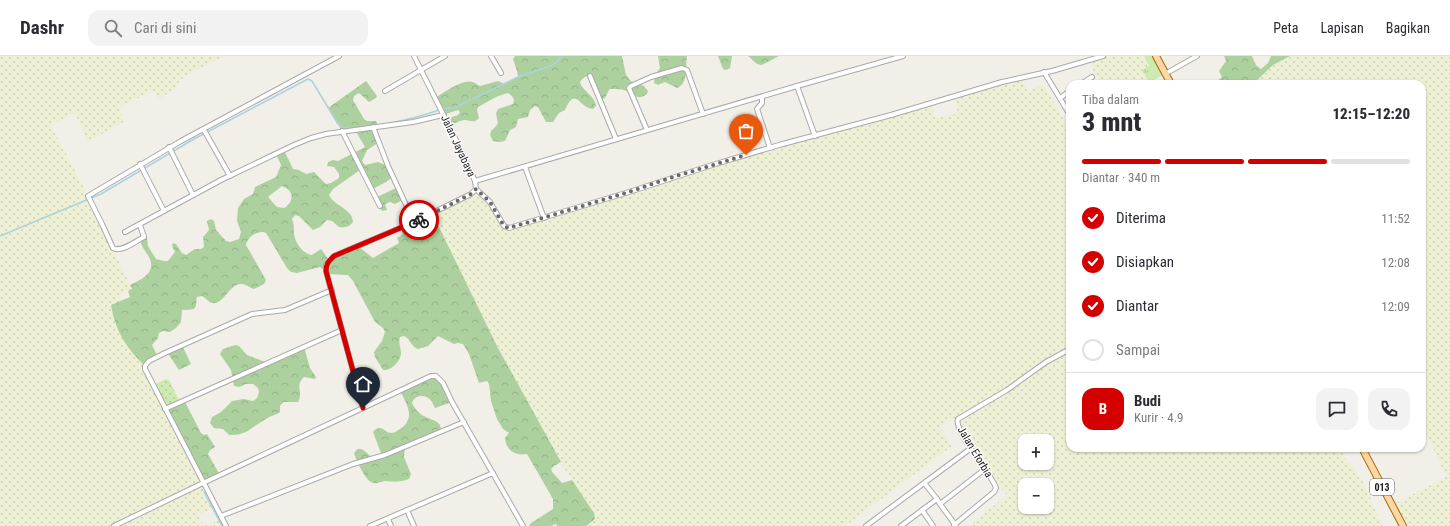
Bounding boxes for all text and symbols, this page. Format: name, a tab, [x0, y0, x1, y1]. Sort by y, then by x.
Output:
search box	[88, 10, 368, 46]
text: Dashr	[20, 16, 64, 39]
icon: search	[102, 17, 124, 39]
text: Cari di sini	[134, 19, 196, 37]
text: Peta	[1273, 20, 1298, 36]
text: Lapisan	[1320, 20, 1364, 36]
text: Bagikan	[1386, 20, 1430, 36]
text: Tiba dalam	[1082, 92, 1139, 107]
text: 12:15–12:20	[1332, 105, 1410, 123]
text: 3 mnt	[1082, 107, 1141, 137]
street label: Jalan Jayabaya	[438, 113, 478, 179]
pin	[729, 114, 763, 155]
icon: bag	[735, 120, 757, 142]
text: Diantar · 340 m	[1082, 170, 1160, 185]
courier	[399, 200, 439, 240]
icon: check	[1082, 207, 1104, 229]
icon: bike	[408, 209, 430, 231]
text: Diterima	[1116, 209, 1166, 227]
text: 11:52	[1381, 211, 1410, 226]
icon: check	[1082, 251, 1104, 273]
text: Disiapkan	[1116, 253, 1174, 271]
text: 12:08	[1381, 255, 1410, 270]
icon: check	[1082, 295, 1104, 317]
text: Diantar	[1116, 297, 1159, 315]
text: 12:09	[1381, 299, 1410, 314]
text: Sampai	[1116, 341, 1160, 359]
pin	[346, 367, 380, 408]
icon: home	[352, 373, 374, 395]
button: chat	[1316, 388, 1358, 430]
button: phone	[1368, 388, 1410, 430]
text: Budi	[1134, 392, 1161, 410]
text: B	[1099, 400, 1107, 418]
text: Kurir · 4.9	[1134, 410, 1184, 425]
street label: Jalan Eforbia	[955, 424, 995, 480]
map controls	[1018, 434, 1054, 514]
button: +	[1018, 434, 1054, 470]
button: −	[1018, 478, 1054, 514]
road number: 013	[1370, 479, 1394, 495]

